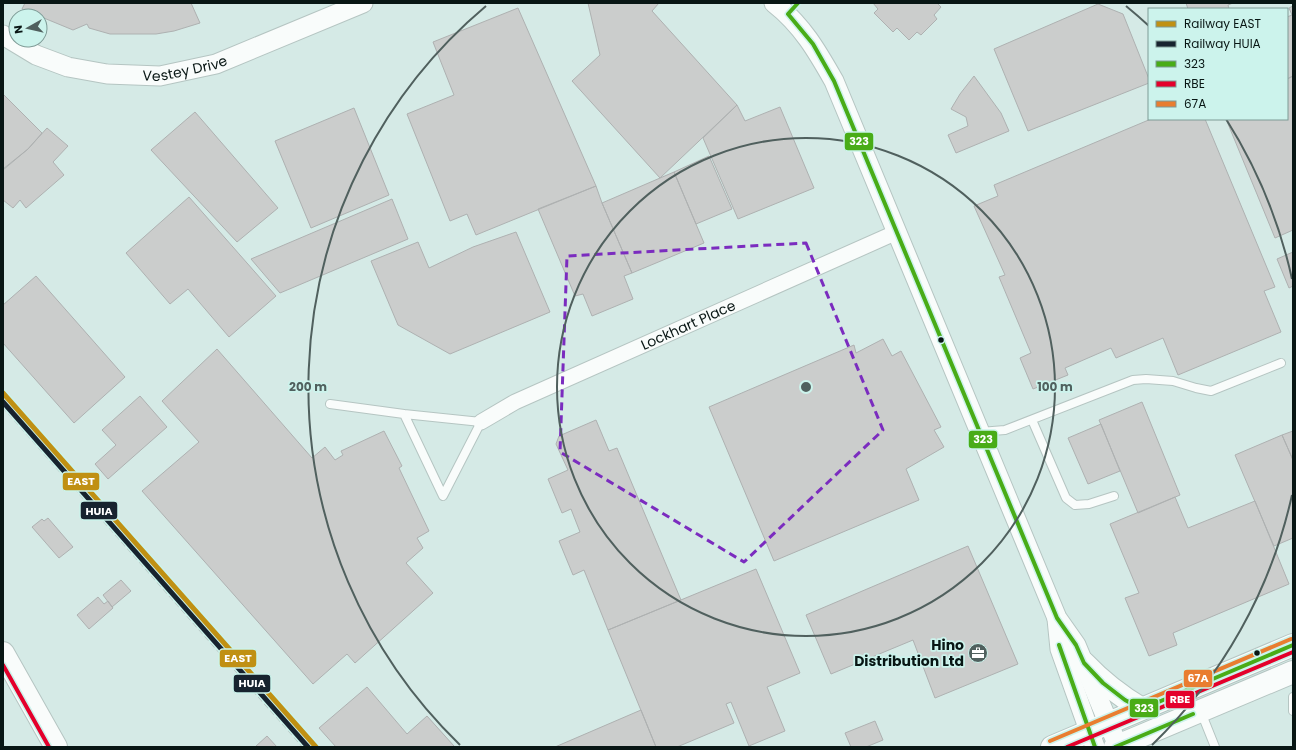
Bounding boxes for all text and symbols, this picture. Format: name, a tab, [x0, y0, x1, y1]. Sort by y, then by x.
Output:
north arrow	[8, 8, 48, 48]
legend	[1148, 8, 1288, 120]
text: Railway EAST	[1184, 15, 1262, 32]
text: N	[10, 24, 27, 35]
text: Railway HUIA	[1184, 35, 1261, 52]
street label: Vestey Drive	[142, 50, 231, 86]
text: 323	[1184, 55, 1205, 72]
text: RBE	[1184, 75, 1205, 92]
text: 67A	[1184, 95, 1206, 112]
line badge: 323	[844, 132, 874, 151]
text: 323	[849, 133, 869, 149]
street label: Lockhart Place	[638, 295, 739, 355]
unlabelled marker	[936, 335, 946, 345]
text: 200 m	[289, 378, 327, 395]
text: 100 m	[1037, 378, 1073, 395]
centre of rings	[799, 380, 813, 394]
line badge: 323	[968, 430, 998, 449]
text: 323	[973, 431, 993, 447]
line badge: EAST	[62, 472, 100, 491]
text: EAST	[67, 473, 95, 489]
line badge: HUIA	[80, 501, 118, 520]
text: HUIA	[85, 503, 113, 519]
place label: Hino Distribution Ltd	[854, 635, 964, 671]
office icon: Hino Distribution Ltd	[967, 642, 989, 664]
unlabelled marker	[1252, 648, 1262, 658]
line badge: EAST	[219, 649, 257, 668]
text: EAST	[224, 650, 252, 666]
line badge: 67A	[1183, 669, 1213, 688]
text: 67A	[1188, 670, 1209, 686]
line badge: HUIA	[233, 674, 271, 693]
text: HUIA	[238, 675, 266, 691]
line badge: RBE	[1165, 690, 1195, 709]
text: RBE	[1170, 691, 1190, 707]
line badge: 323	[1129, 698, 1159, 718]
text: 323	[1134, 700, 1154, 716]

